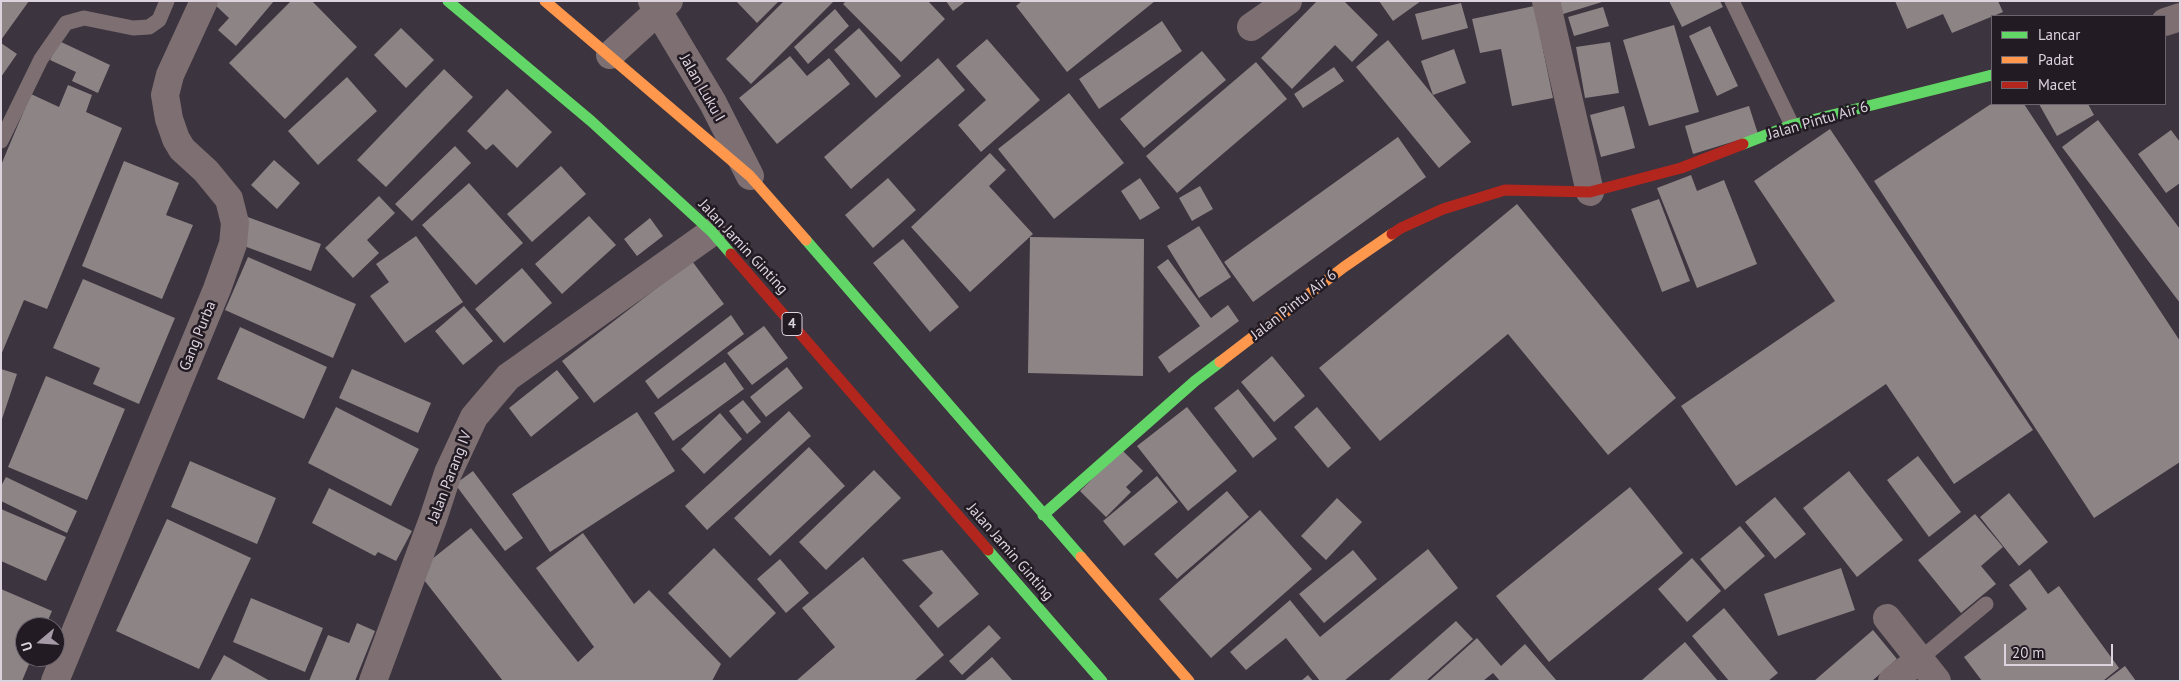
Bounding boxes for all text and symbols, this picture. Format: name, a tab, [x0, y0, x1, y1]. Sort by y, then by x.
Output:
legend	[1991, 15, 2166, 105]
text: Lancar	[2038, 25, 2080, 44]
text: Padat	[2038, 50, 2074, 69]
street label: Jalan Luku I	[675, 51, 729, 125]
text: Macet	[2038, 75, 2076, 94]
street label: Jalan Pintu Air 6	[1766, 98, 1870, 144]
street label: Jalan Jamin Ginting	[695, 196, 791, 298]
street label: Jalan Pintu Air 6	[1248, 266, 1340, 344]
street label: Gang Purba	[176, 299, 220, 373]
road number: 4	[782, 312, 802, 336]
street label: Jalan Parang IV	[424, 429, 476, 525]
street label: Jalan Jamin Ginting	[963, 500, 1057, 604]
north arrow	[15, 617, 65, 667]
scale bar	[2006, 634, 2115, 666]
text: U	[17, 639, 37, 653]
text: 20 m	[2012, 643, 2045, 662]

